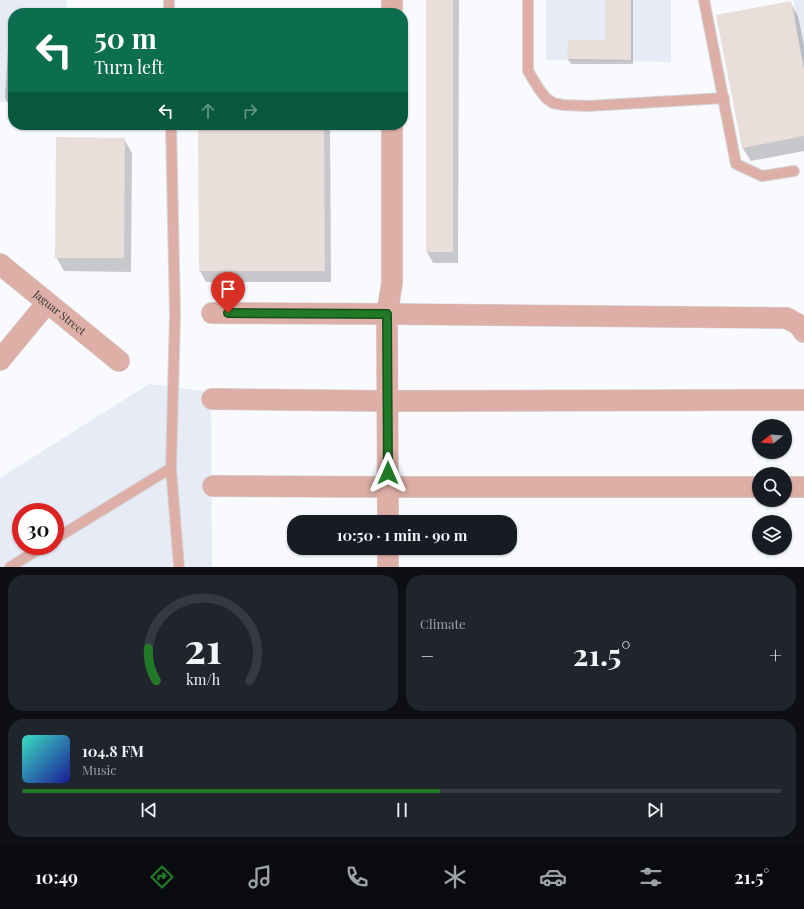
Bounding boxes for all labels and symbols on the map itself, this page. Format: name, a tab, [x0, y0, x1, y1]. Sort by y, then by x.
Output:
pin	[211, 272, 245, 313]
street label: Jaguar Street	[30, 286, 89, 338]
north arrow	[752, 419, 792, 459]
position arrow	[367, 452, 409, 494]
speed limit sign: 30	[12, 503, 64, 555]

